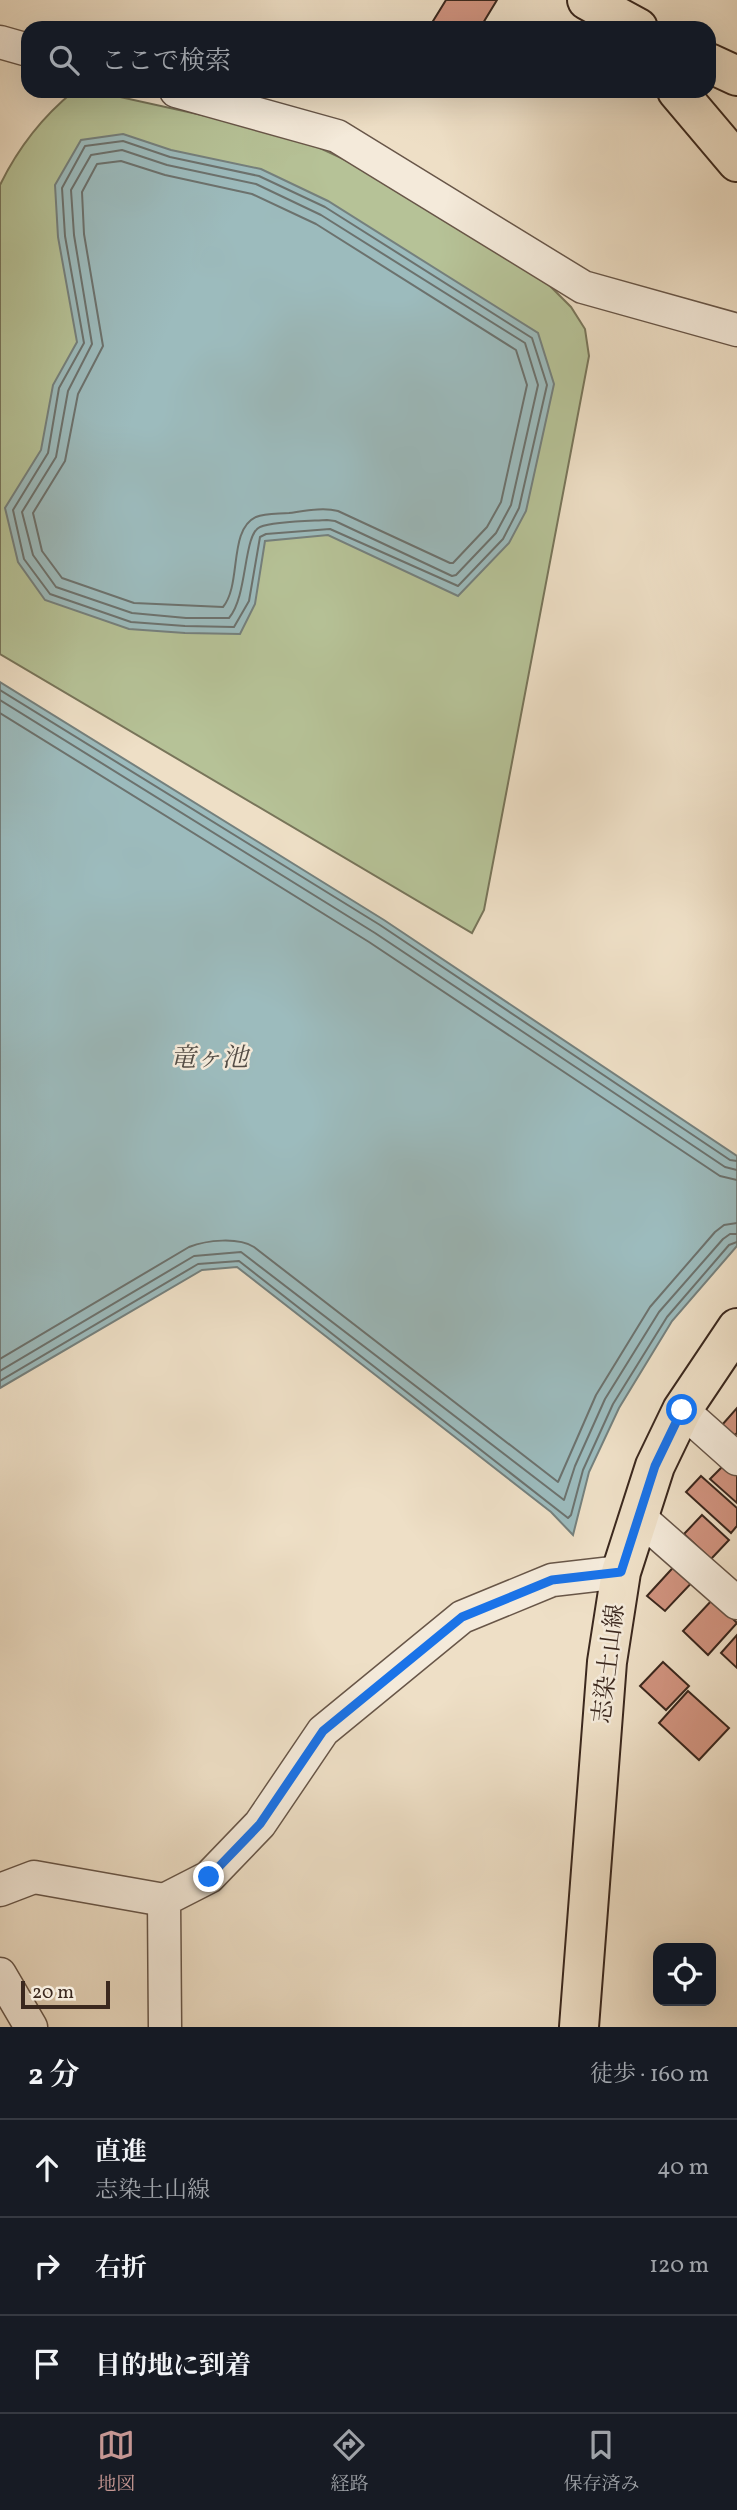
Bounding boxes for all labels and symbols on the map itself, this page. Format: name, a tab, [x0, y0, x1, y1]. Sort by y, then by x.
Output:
water label: 竜ヶ池	[170, 1041, 251, 1077]
route start	[666, 1394, 697, 1425]
street label: 志染土山線	[586, 1602, 634, 1726]
route end	[193, 1861, 224, 1892]
scale bar	[21, 1978, 110, 2010]

